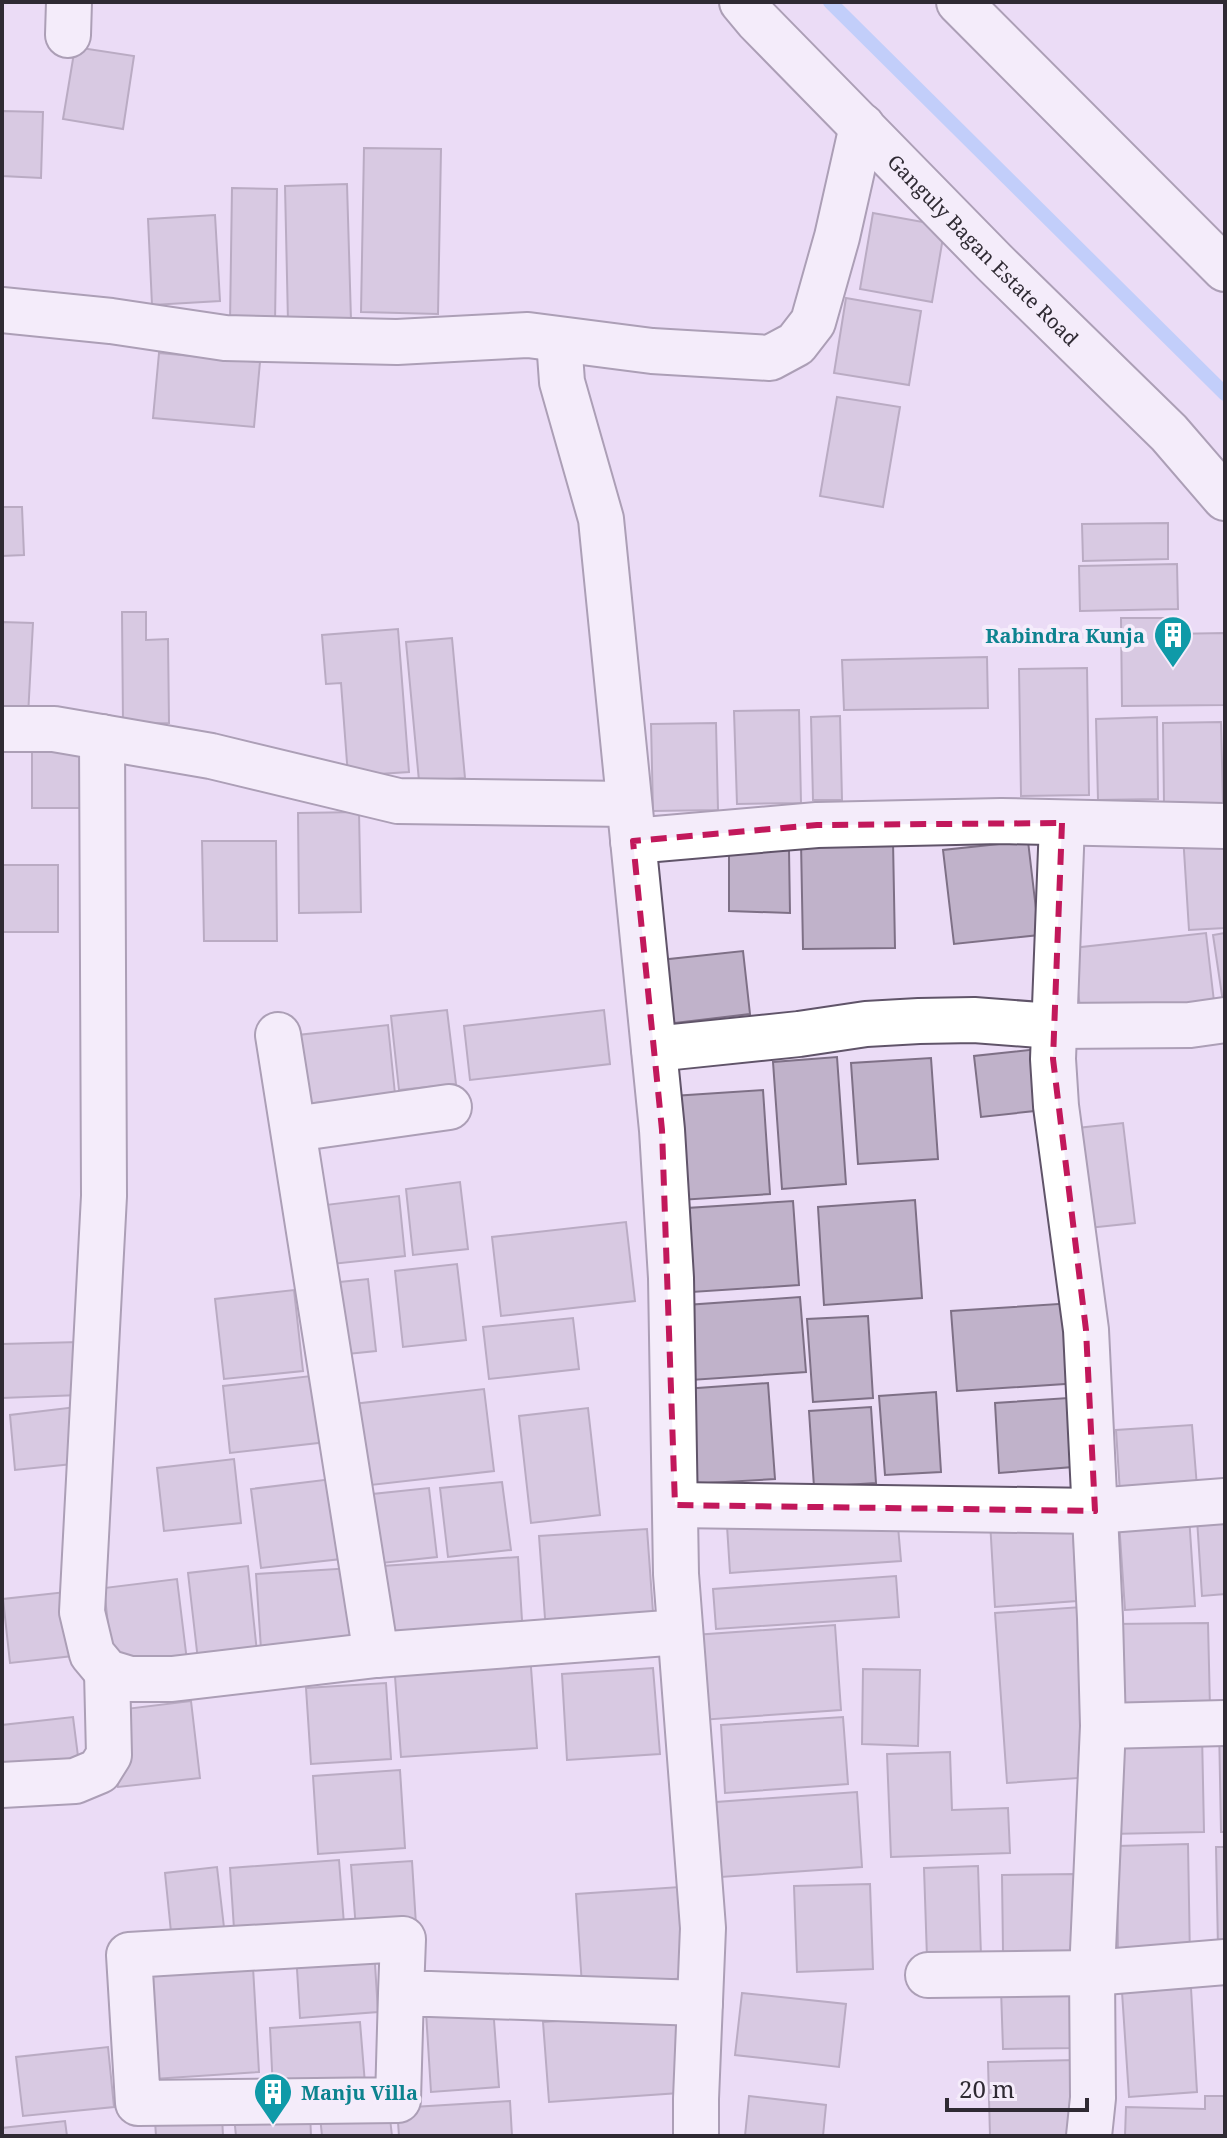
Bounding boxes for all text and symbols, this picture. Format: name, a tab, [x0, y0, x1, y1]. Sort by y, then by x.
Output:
street label: Ganguly Bagan Estate Road	[882, 148, 1085, 351]
building icon: Rabindra Kunja	[1152, 614, 1194, 669]
place label: Rabindra Kunja	[985, 622, 1145, 649]
scale bar	[947, 2062, 1087, 2112]
building icon: Manju Villa	[252, 2071, 294, 2126]
text: 20 m	[959, 2072, 1015, 2105]
place label: Manju Villa	[301, 2079, 418, 2106]

